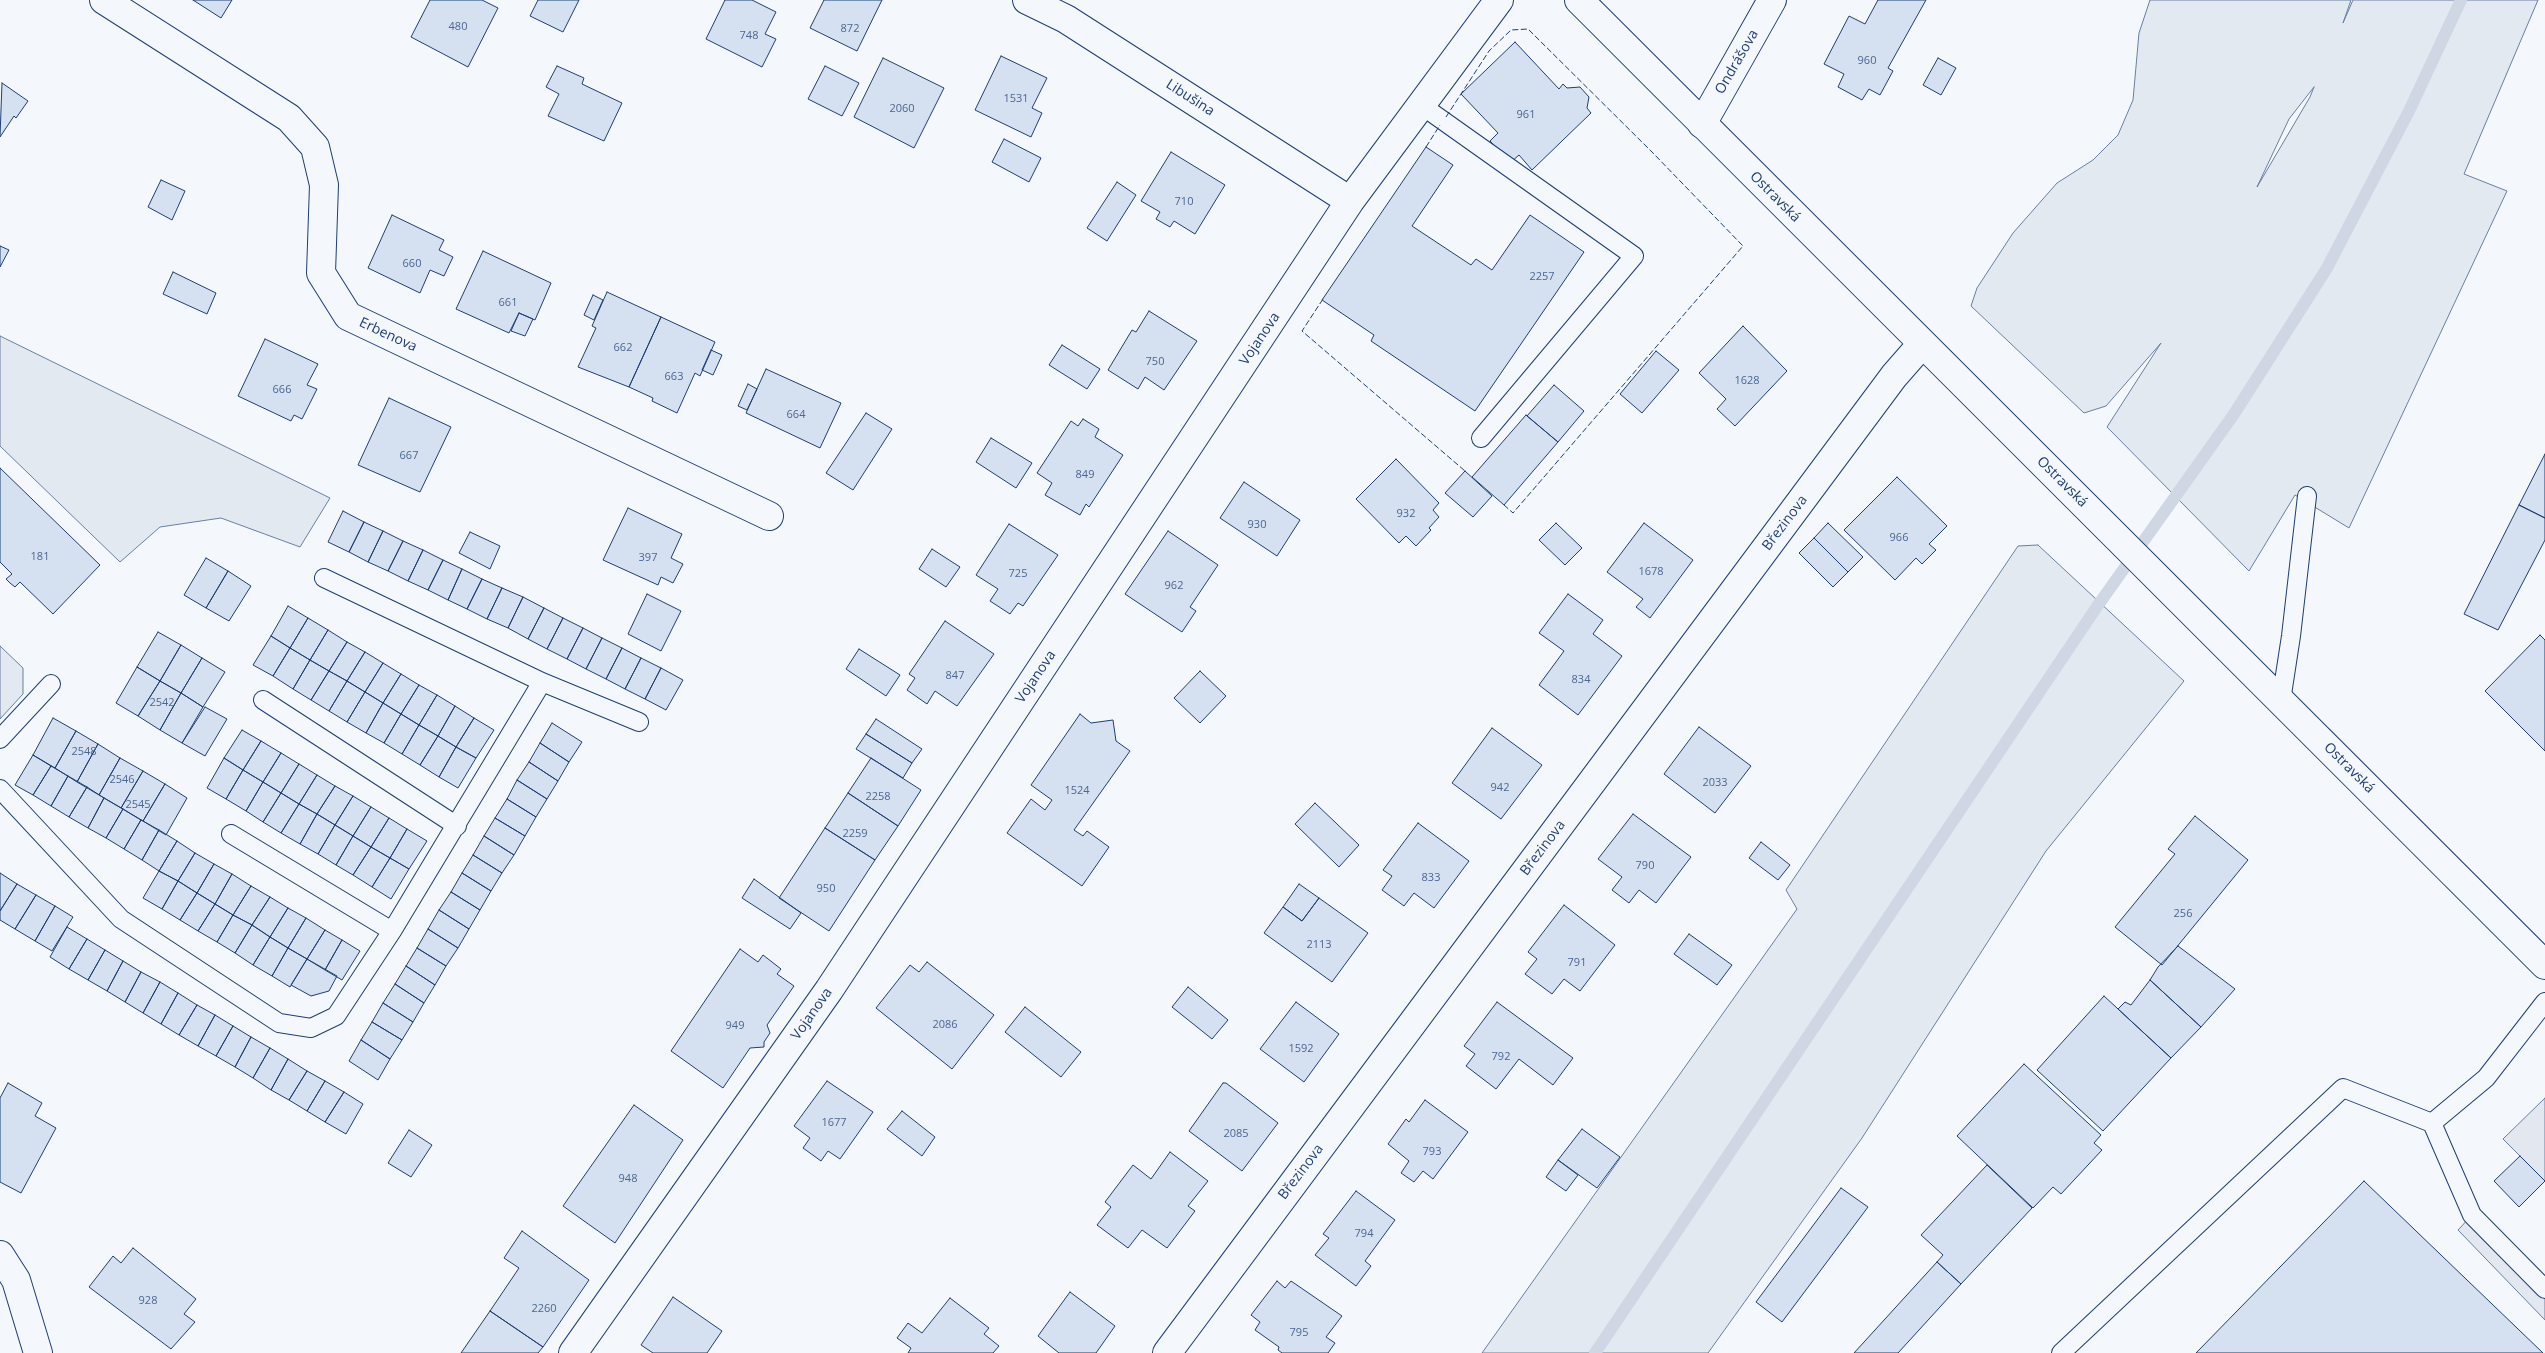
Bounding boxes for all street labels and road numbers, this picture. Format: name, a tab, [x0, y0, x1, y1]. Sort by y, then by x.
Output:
street label: Ondrášova	[1712, 27, 1762, 97]
street label: Libušina	[1163, 76, 1217, 120]
street label: Ostravská	[1746, 168, 1804, 226]
street label: Vojanova	[1236, 309, 1284, 369]
street label: Erbenova	[356, 314, 420, 356]
street label: Ostravská	[2033, 453, 2091, 511]
street label: Březinova	[1759, 492, 1811, 554]
street label: Vojanova	[1012, 647, 1060, 707]
street label: Ostravská	[2320, 739, 2378, 797]
street label: Březinova	[1517, 817, 1569, 879]
street label: Vojanova	[788, 985, 836, 1043]
street label: Březinova	[1275, 1141, 1327, 1203]

